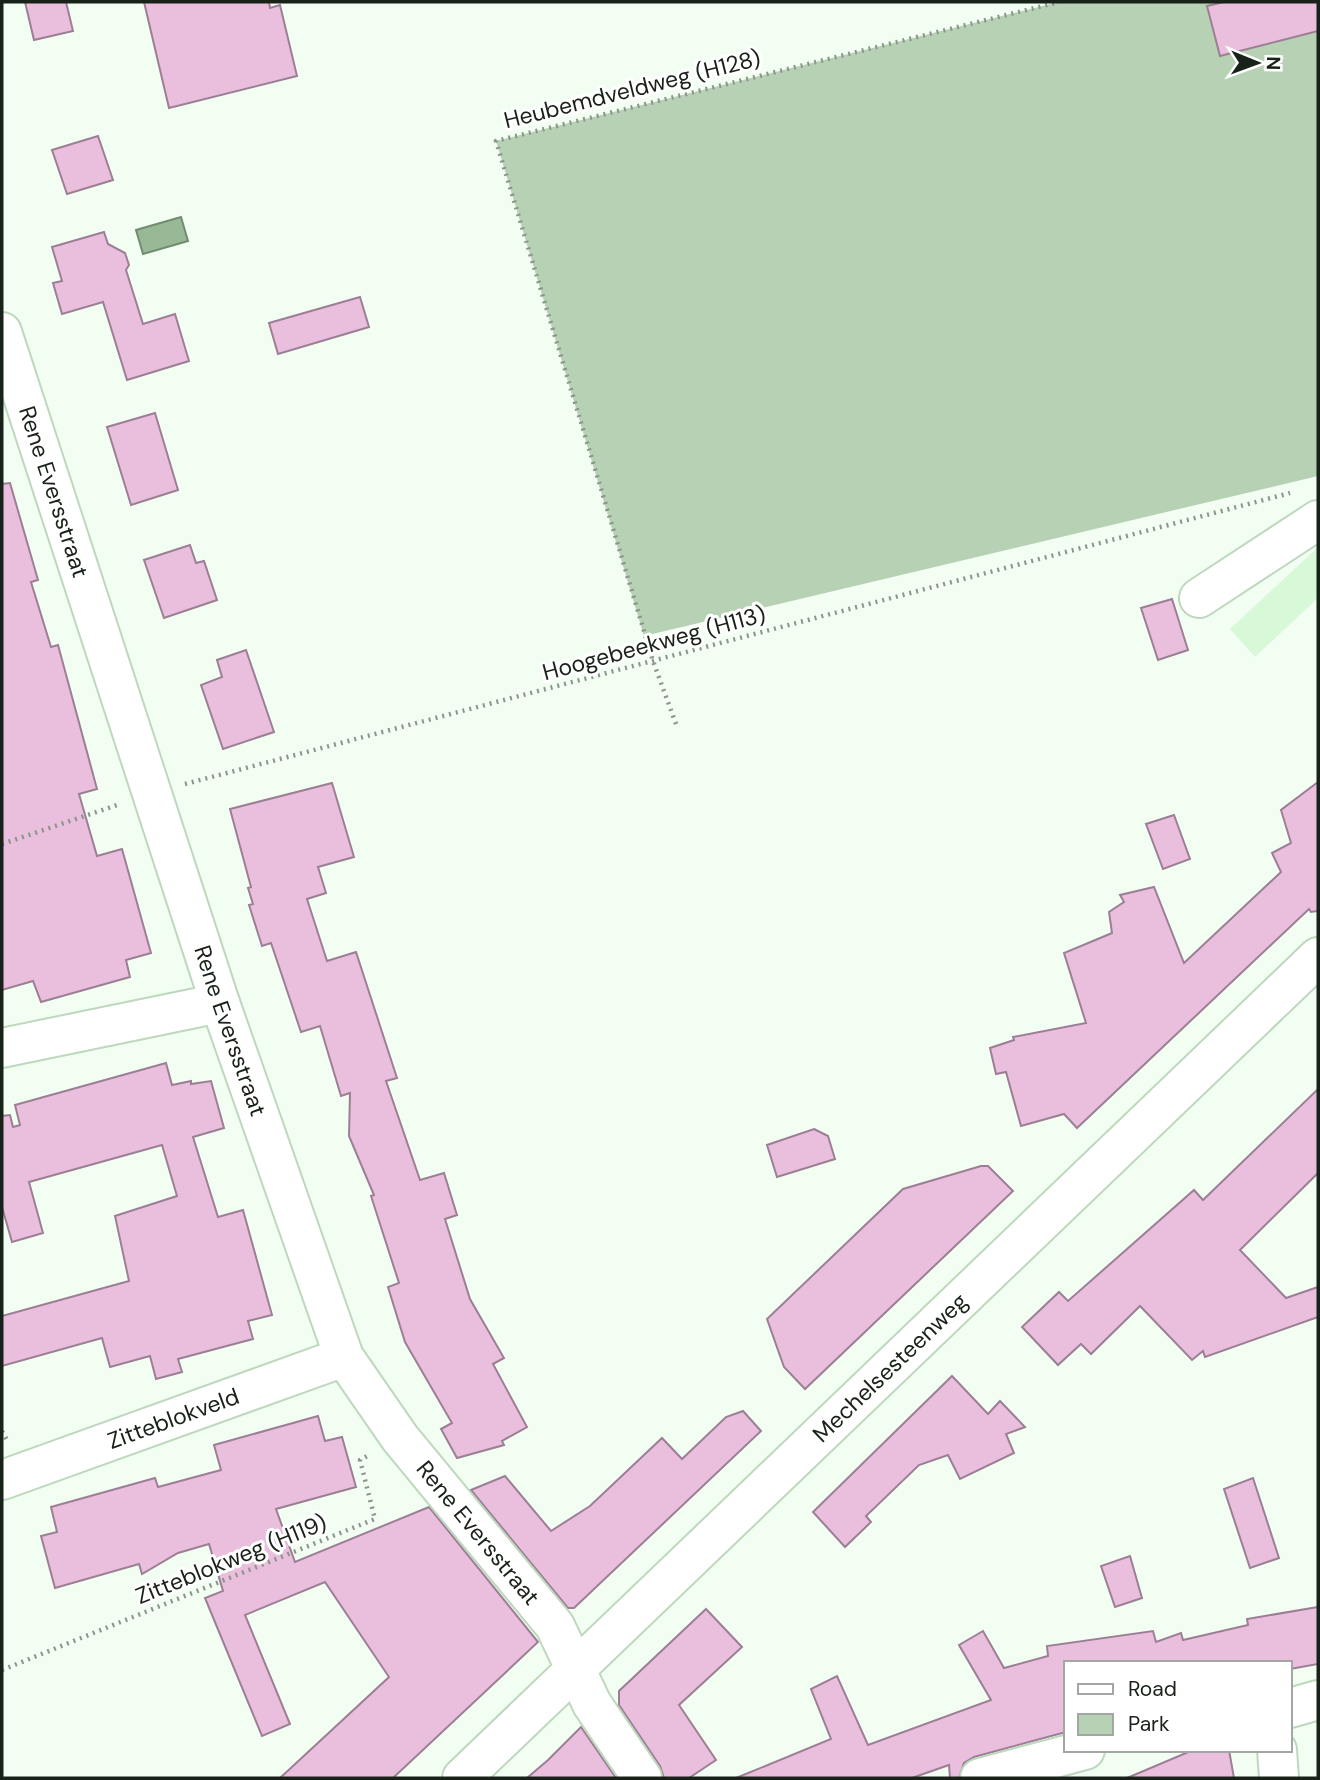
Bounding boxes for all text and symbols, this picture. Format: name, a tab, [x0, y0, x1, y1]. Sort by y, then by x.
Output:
north arrow	[1222, 28, 1292, 98]
street label: Heubemdveldweg (H128)	[501, 43, 763, 135]
text: N	[1261, 56, 1286, 70]
street label: Rene Eversstraat	[12, 402, 96, 581]
street label: Hoogebeekweg (H113)	[539, 599, 769, 687]
street label: Rene Eversstraat	[187, 942, 273, 1120]
street label: Mechelsesteenweg	[806, 1286, 974, 1449]
street label: Zitteblokveld	[103, 1381, 243, 1456]
street label: Rene Eversstraat	[410, 1454, 547, 1611]
street label: Zitteblokweg (H119)	[131, 1507, 331, 1611]
legend	[1064, 1661, 1292, 1752]
text: Road	[1128, 1675, 1177, 1703]
text: Park	[1128, 1710, 1170, 1738]

